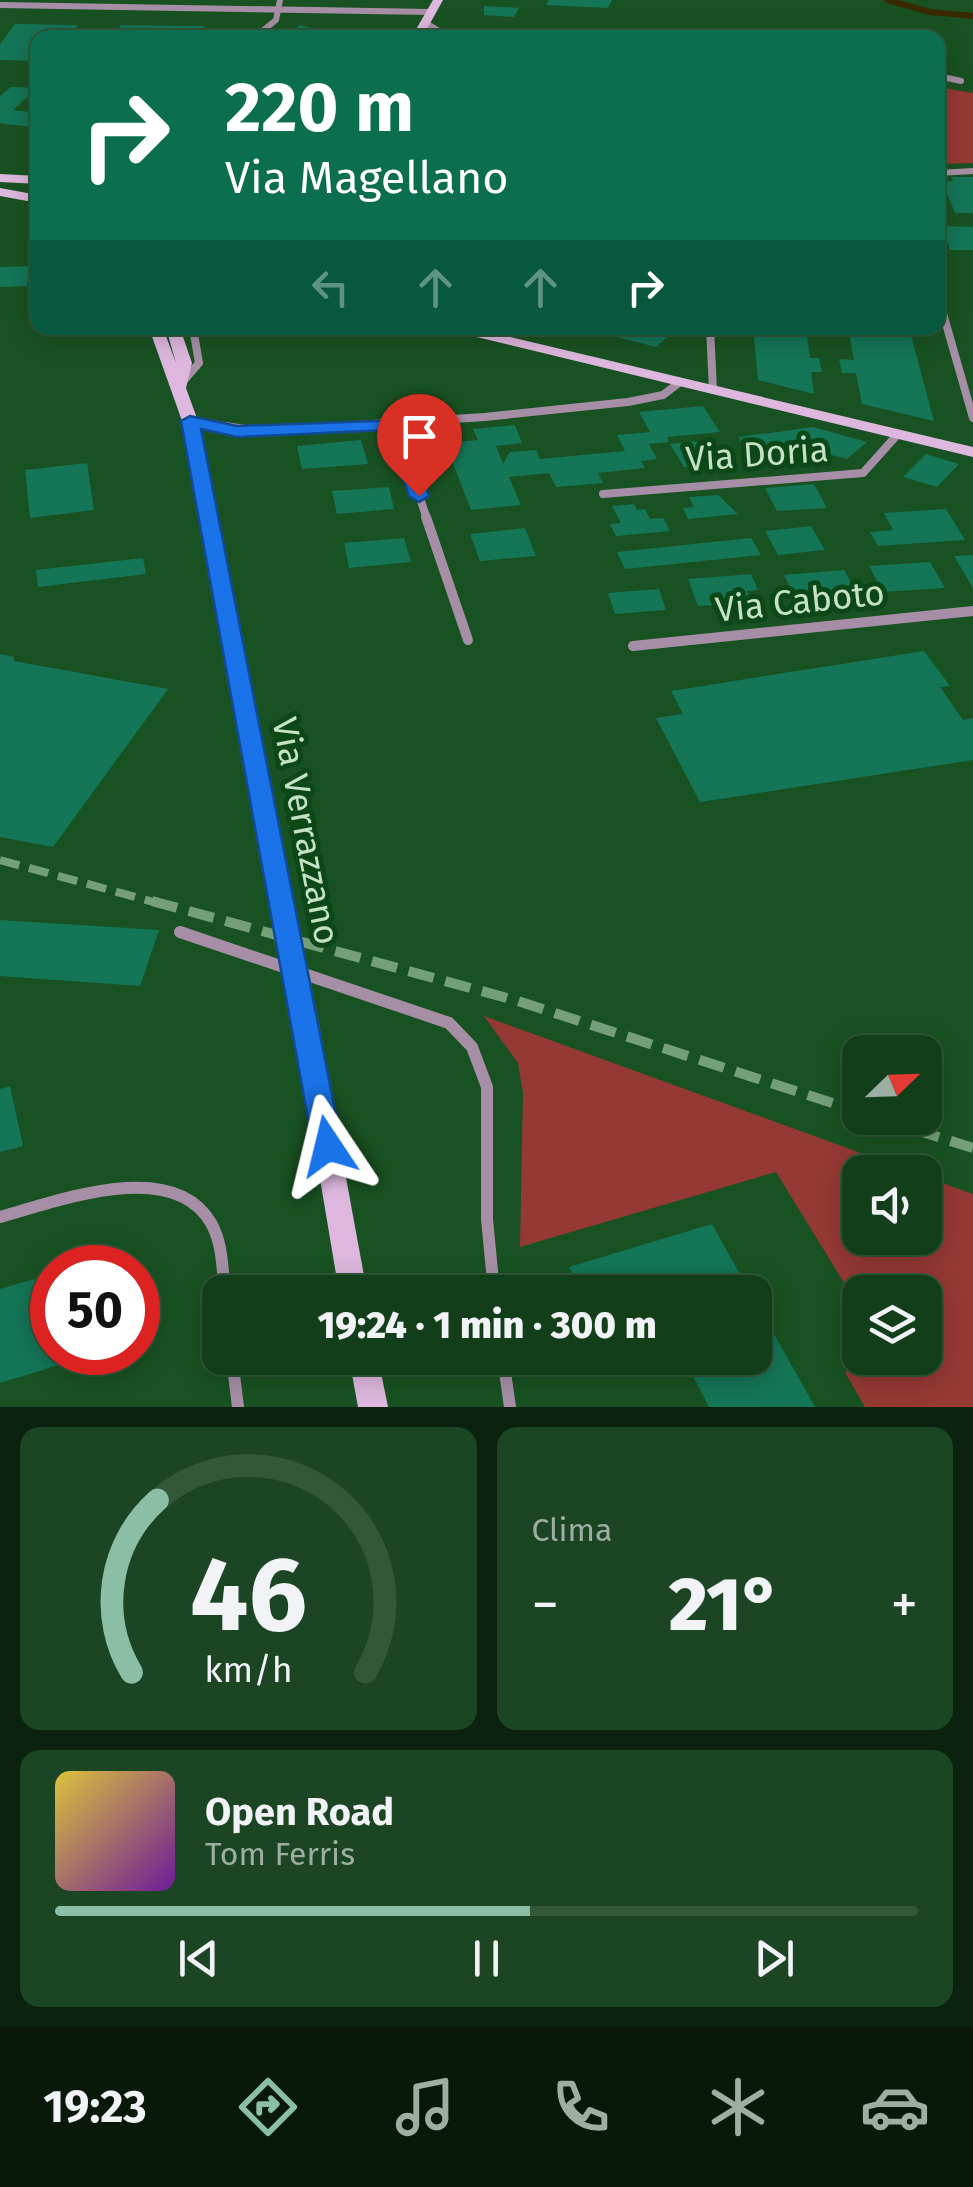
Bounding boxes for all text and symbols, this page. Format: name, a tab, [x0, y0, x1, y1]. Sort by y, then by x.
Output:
text: 220 m	[225, 66, 414, 150]
icon: right	[60, 70, 190, 200]
text: Via Magellano	[225, 151, 509, 205]
icon: left	[303, 260, 358, 315]
icon: ahead	[408, 260, 463, 315]
icon: ahead	[513, 260, 568, 315]
icon: right	[618, 260, 673, 315]
pin	[377, 394, 462, 497]
icon: arrive	[392, 409, 447, 464]
street label: Via Doria	[684, 428, 830, 480]
street label: Via Caboto	[713, 571, 887, 631]
street label: Via Verrazzano	[263, 714, 349, 948]
north arrow	[842, 1035, 942, 1135]
map controls	[842, 1035, 942, 1375]
position arrow	[276, 1094, 380, 1198]
button: sound	[842, 1155, 942, 1255]
speed limit sign: 50	[30, 1245, 160, 1375]
button: layers	[842, 1275, 942, 1375]
text: 19:24 · 1 min · 300 m	[317, 1302, 657, 1348]
text: Clima	[532, 1511, 612, 1549]
text: 46	[190, 1533, 307, 1658]
text: 21°	[669, 1560, 781, 1650]
text: −	[532, 1572, 559, 1638]
text: +	[891, 1572, 918, 1638]
text: km/h	[204, 1649, 292, 1691]
text: Open Road	[205, 1789, 394, 1835]
text: Tom Ferris	[205, 1835, 355, 1873]
icon: previous	[171, 1931, 226, 1986]
icon: pause	[459, 1931, 514, 1986]
icon: next	[747, 1931, 802, 1986]
icon: directions	[233, 2072, 303, 2142]
icon: music	[390, 2072, 460, 2142]
icon: phone	[546, 2072, 616, 2142]
icon: climate	[703, 2072, 773, 2142]
icon: car	[860, 2072, 930, 2142]
text: 19:23	[43, 2080, 147, 2134]

